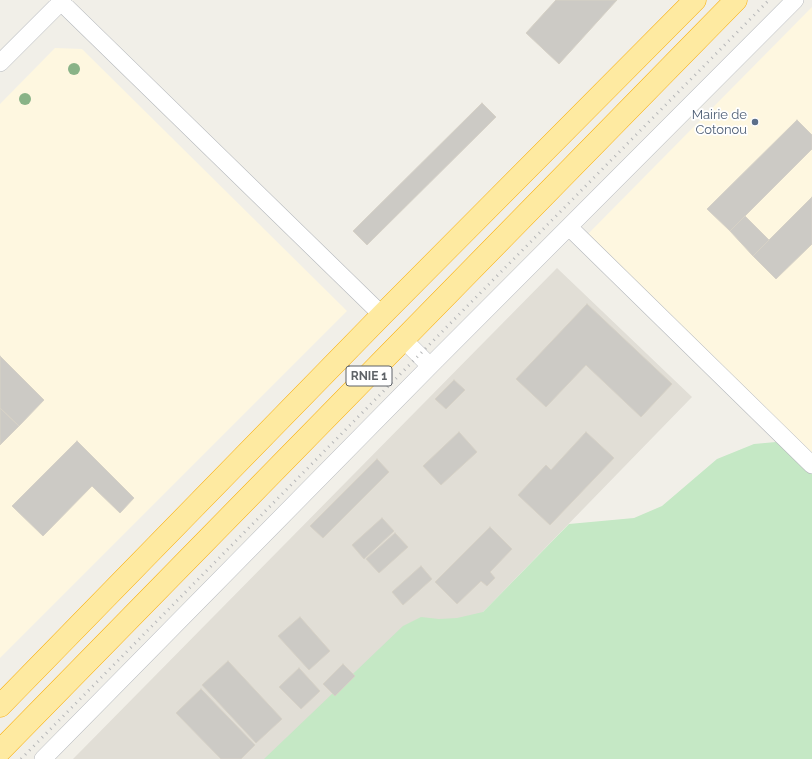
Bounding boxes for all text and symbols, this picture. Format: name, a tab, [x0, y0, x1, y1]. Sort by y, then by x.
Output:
place label: Mairie de Cotonou	[692, 107, 747, 138]
marker: Mairie de Cotonou	[750, 117, 760, 127]
road number: RNIE 1	[346, 366, 392, 386]

